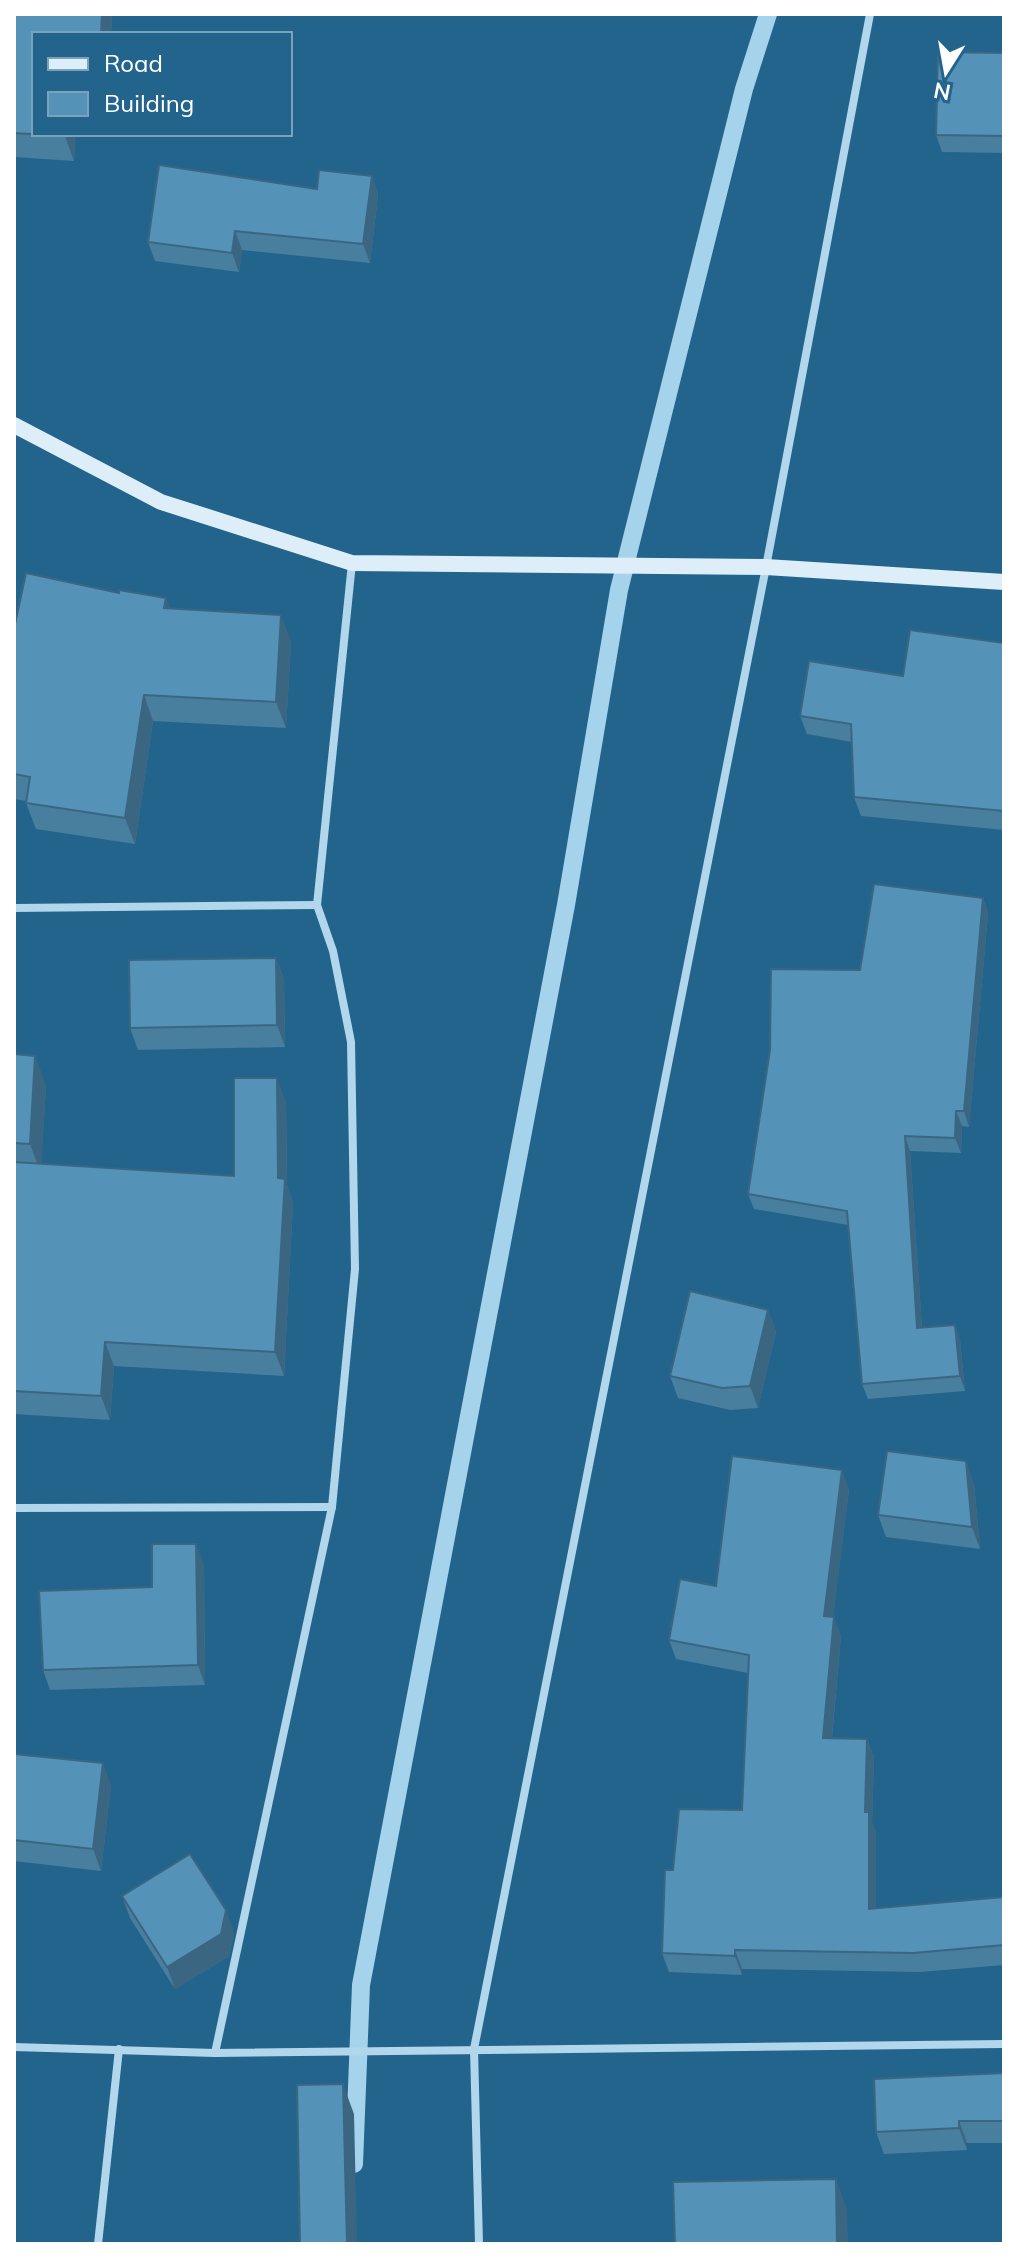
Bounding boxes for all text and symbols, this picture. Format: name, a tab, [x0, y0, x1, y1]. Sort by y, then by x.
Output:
legend	[32, 32, 292, 136]
north arrow	[906, 32, 986, 112]
text: Road	[104, 48, 163, 78]
text: N	[931, 76, 953, 107]
text: Building	[104, 88, 194, 118]

